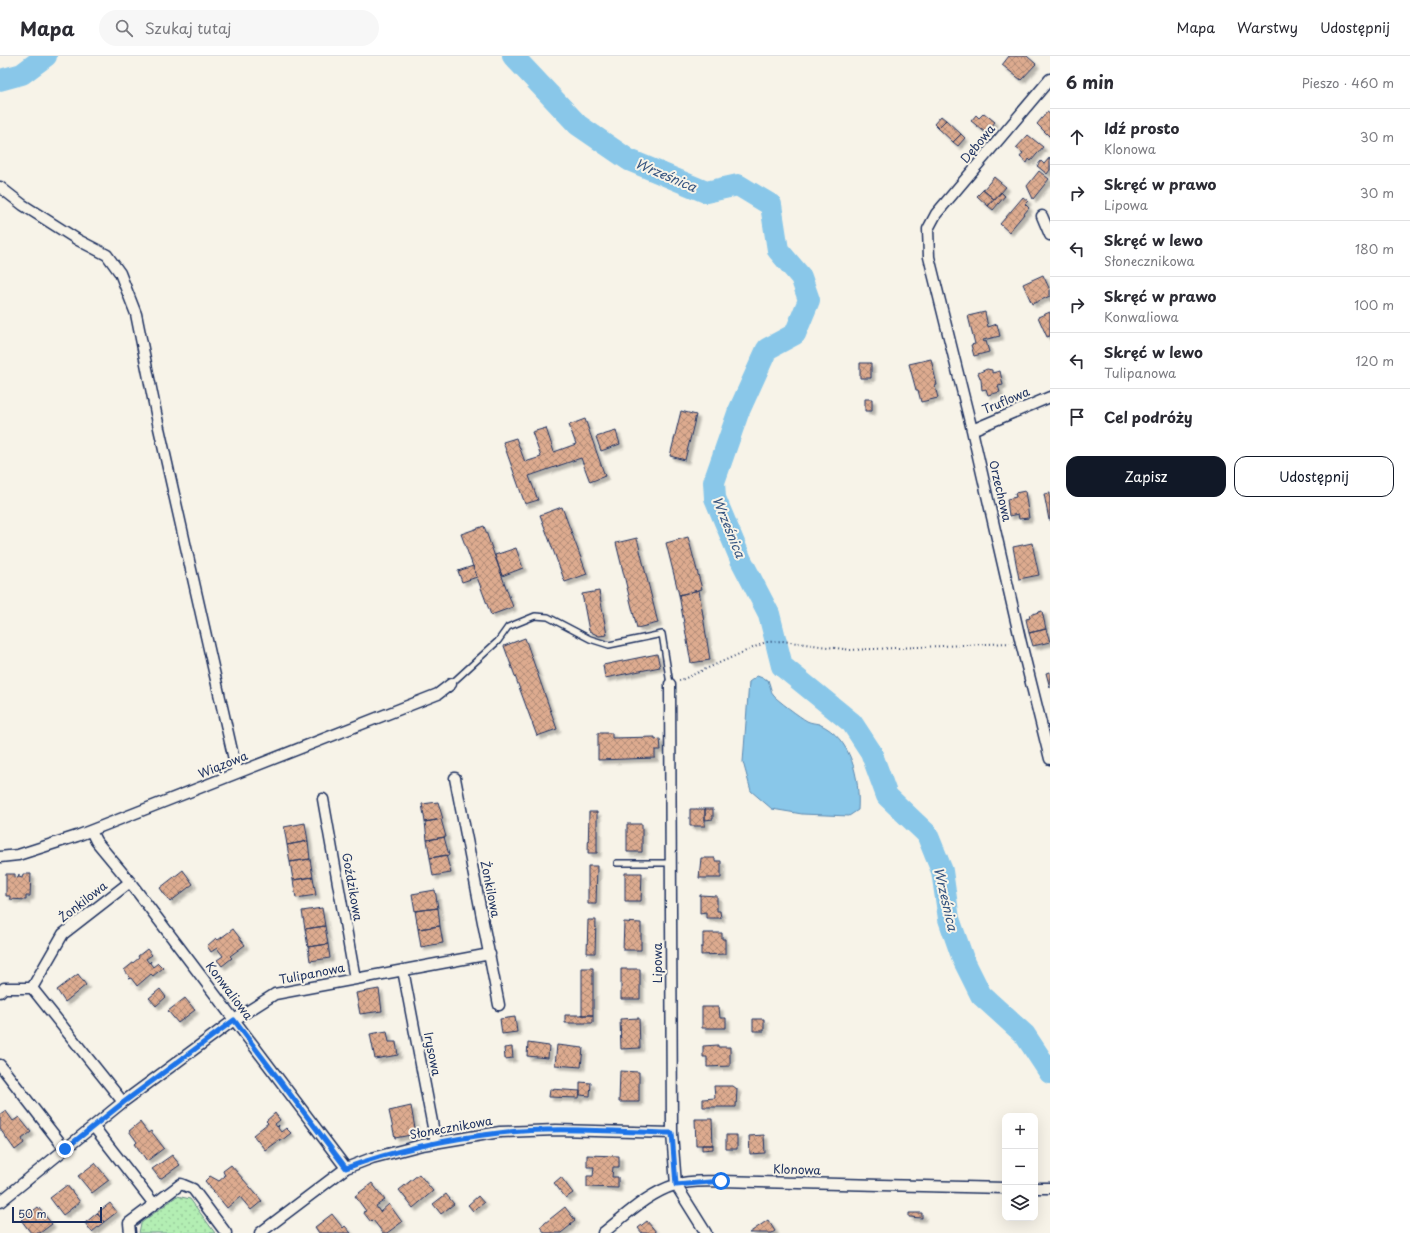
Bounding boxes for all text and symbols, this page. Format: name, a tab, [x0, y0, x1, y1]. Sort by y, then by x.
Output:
search box	[99, 10, 379, 46]
text: Mapa	[20, 14, 75, 42]
text: Szukaj tutaj	[145, 16, 231, 39]
icon: search	[113, 17, 135, 39]
text: Mapa	[1177, 17, 1215, 38]
text: Warstwy	[1237, 17, 1298, 38]
text: Udostępnij	[1320, 17, 1390, 38]
text: 6 min	[1066, 69, 1114, 95]
text: Pieszo · 460 m	[1302, 73, 1394, 92]
text: Idź prosto	[1104, 116, 1179, 139]
street label: Dębowa	[956, 120, 999, 167]
icon: ahead	[1066, 126, 1088, 148]
text: 30 m	[1360, 127, 1394, 146]
text: Klonowa	[1104, 139, 1156, 158]
water label: Wrześnica	[633, 153, 700, 196]
text: Skręć w prawo	[1104, 172, 1217, 195]
icon: right	[1066, 182, 1088, 204]
text: 30 m	[1360, 183, 1394, 202]
text: Lipowa	[1104, 195, 1148, 214]
text: Skręć w lewo	[1104, 228, 1203, 251]
icon: left	[1066, 238, 1088, 260]
text: 180 m	[1355, 239, 1394, 258]
text: Słonecznikowa	[1104, 251, 1195, 270]
text: Skręć w prawo	[1104, 284, 1217, 307]
icon: right	[1066, 294, 1088, 316]
text: 100 m	[1354, 295, 1394, 314]
text: Konwaliowa	[1104, 307, 1179, 326]
text: Skręć w lewo	[1104, 340, 1203, 363]
icon: left	[1066, 350, 1088, 372]
text: 120 m	[1355, 351, 1394, 370]
text: Tulipanowa	[1104, 363, 1176, 382]
street label: Truflowa	[979, 382, 1033, 418]
text: Cel podróży	[1104, 405, 1192, 428]
icon: arrive	[1066, 406, 1088, 428]
button: Zapisz	[1066, 456, 1226, 497]
button: Udostępnij	[1234, 456, 1394, 497]
street label: Orzechowa	[985, 458, 1017, 524]
water label: Wrześnica	[709, 493, 751, 561]
street label: Wiązowa	[195, 746, 251, 782]
street label: Goździkowa	[338, 851, 368, 923]
street label: Żonkilowa	[477, 859, 505, 919]
water label: Wrześnica	[930, 865, 963, 933]
street label: Żonkilowa	[54, 876, 111, 926]
street label: Lipowa	[648, 942, 666, 983]
street label: Konwaliowa	[202, 958, 258, 1024]
street label: Tulipanowa	[277, 958, 347, 988]
street label: Irysowa	[420, 1030, 446, 1078]
street label: Słonecznikowa	[408, 1111, 494, 1143]
map controls	[1002, 1113, 1038, 1221]
button: +	[1002, 1113, 1038, 1149]
route end	[56, 1140, 74, 1158]
button: −	[1002, 1149, 1038, 1185]
street label: Klonowa	[773, 1159, 822, 1179]
route start	[712, 1172, 730, 1190]
button: layers	[1002, 1185, 1038, 1221]
scale bar	[12, 1205, 102, 1224]
text: 50 m	[18, 1205, 47, 1222]

